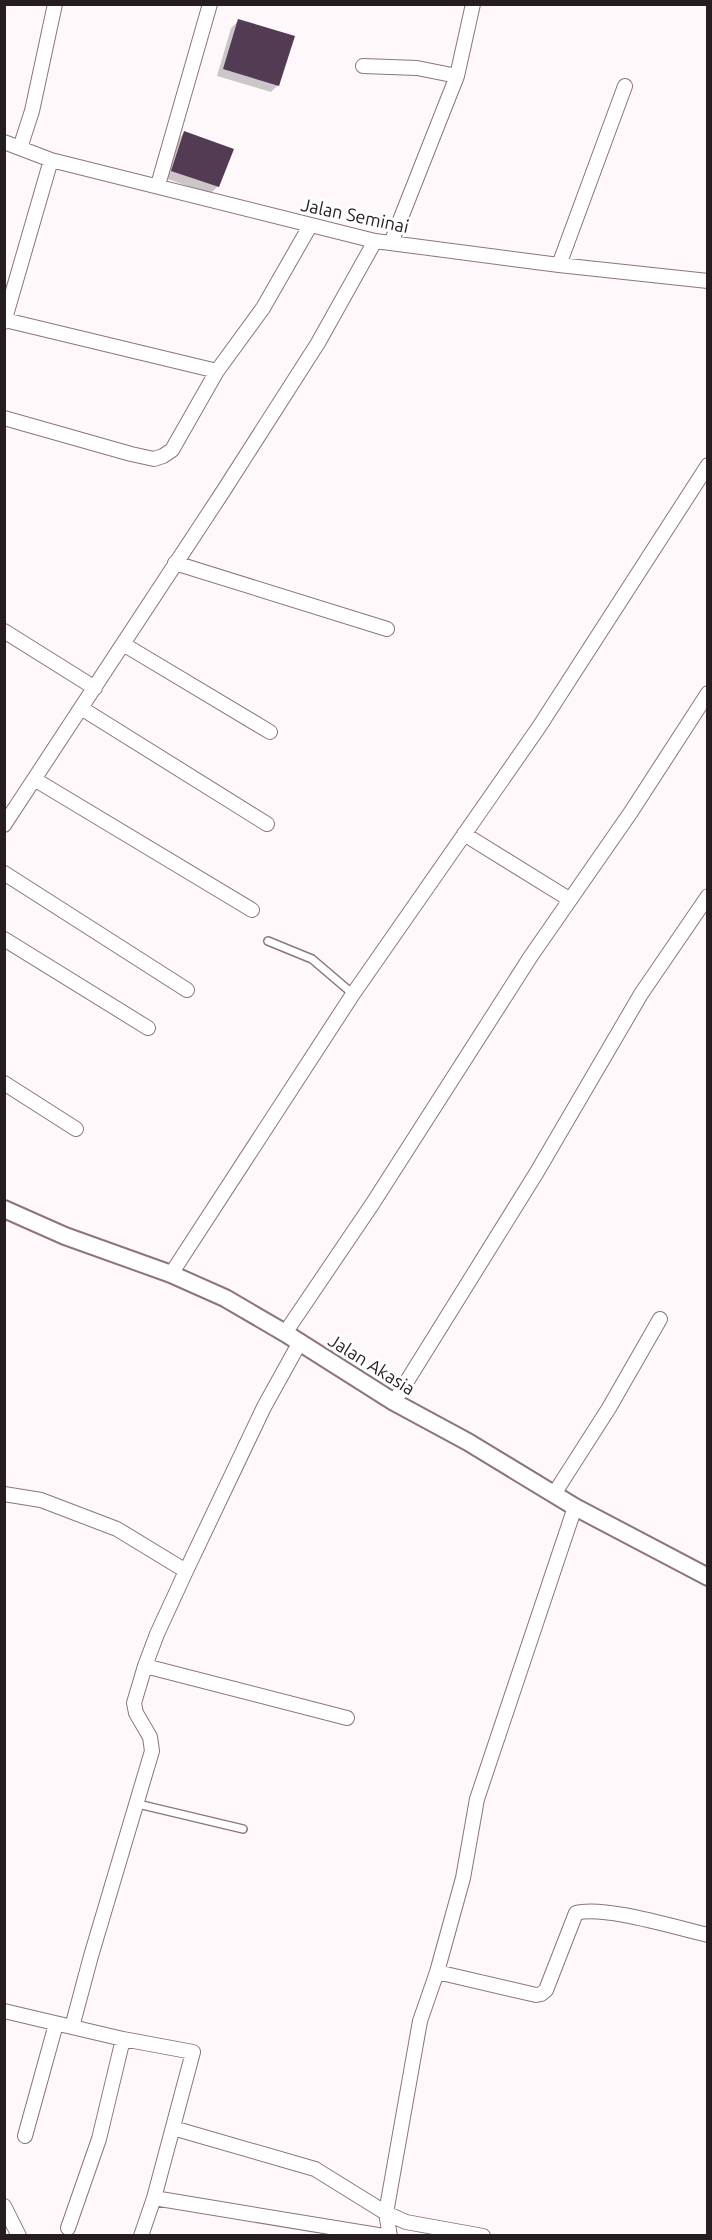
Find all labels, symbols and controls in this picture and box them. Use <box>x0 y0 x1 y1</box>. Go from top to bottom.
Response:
street label: Jalan Seminai <box>299 194 411 236</box>
street label: Jalan Akasia <box>325 1330 419 1398</box>

